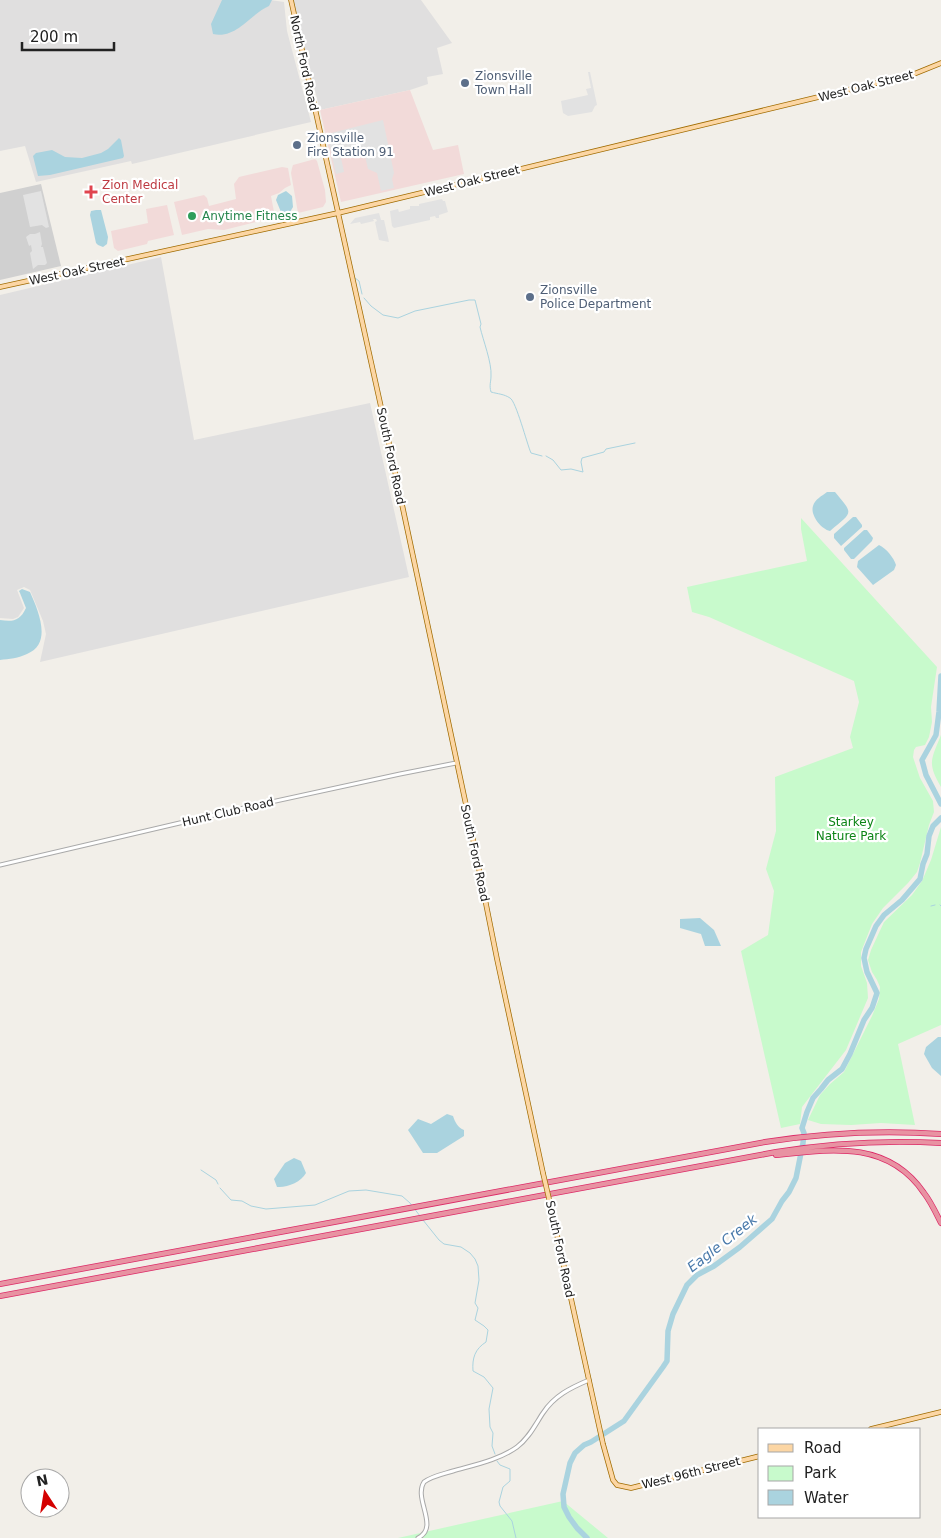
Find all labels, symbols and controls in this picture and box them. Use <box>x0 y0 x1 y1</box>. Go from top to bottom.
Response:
street label: North Ford Road <box>287 14 321 112</box>
scale bar <box>22 20 115 52</box>
text: 200 m <box>30 28 78 46</box>
street label: West Oak Street <box>817 67 915 105</box>
place label: Zionsville Town Hall <box>474 69 532 97</box>
marker: Zionsville Town Hall <box>459 77 471 89</box>
place label: Zionsville Fire Station 91 <box>307 131 394 159</box>
marker: Zionsville Fire Station 91 <box>291 139 303 151</box>
street label: West Oak Street <box>423 162 521 200</box>
place label: Zion Medical Center <box>102 178 178 206</box>
marker: Zion Medical Center <box>84 185 98 199</box>
place label: Anytime Fitness <box>202 209 297 223</box>
marker: Anytime Fitness <box>186 210 198 222</box>
street label: West Oak Street <box>28 254 126 288</box>
place label: Zionsville Police Department <box>540 283 652 311</box>
marker: Zionsville Police Department <box>524 291 536 303</box>
street label: South Ford Road <box>374 406 408 506</box>
street label: Hunt Club Road <box>181 795 275 829</box>
street label: South Ford Road <box>458 803 492 903</box>
park label: Starkey Nature Park <box>816 815 886 843</box>
street label: South Ford Road <box>543 1199 577 1299</box>
water label: Eagle Creek <box>684 1210 761 1275</box>
legend <box>758 1428 921 1518</box>
text: Road <box>804 1439 842 1457</box>
street label: West 96th Street <box>640 1454 742 1492</box>
text: Park <box>804 1464 837 1482</box>
north arrow <box>20 1468 70 1518</box>
text: N <box>35 1471 50 1489</box>
text: Water <box>804 1489 849 1507</box>

